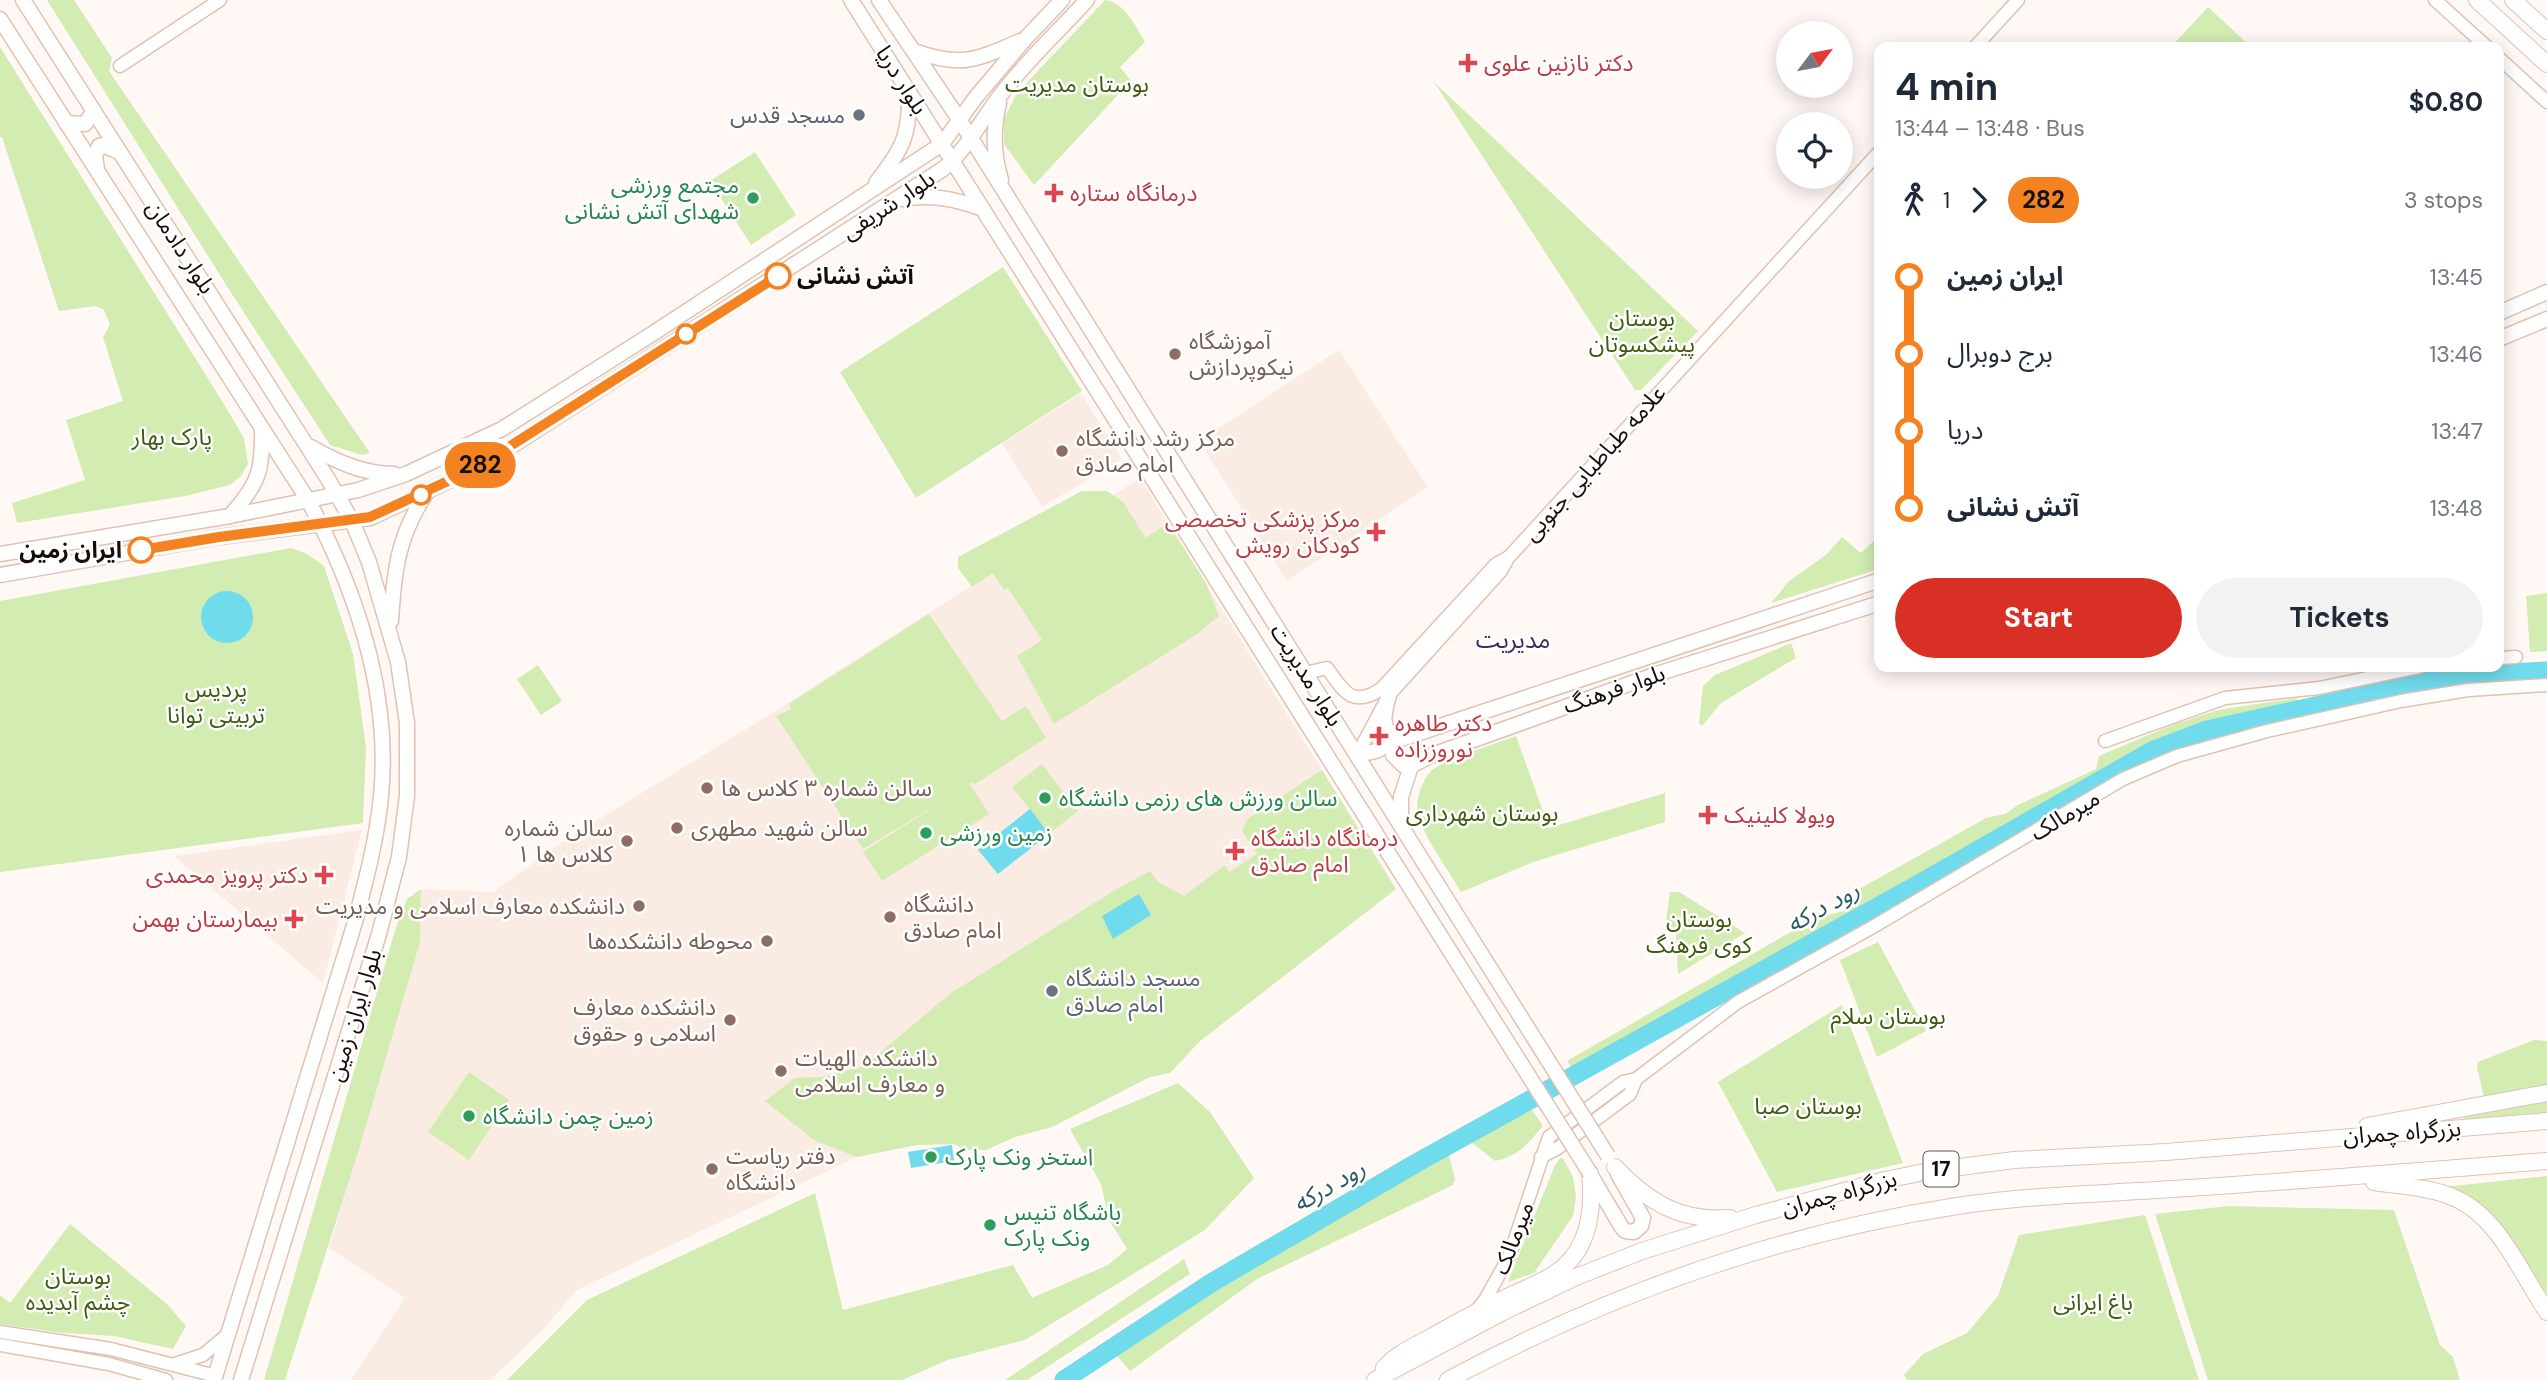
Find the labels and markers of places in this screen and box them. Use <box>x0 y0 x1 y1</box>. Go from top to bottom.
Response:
place label: دکتر نازنین علوی <box>1484 48 1633 78</box>
marker: دکتر نازنین علوی <box>1458 53 1478 73</box>
place label: مسجد قدس <box>730 100 845 130</box>
marker: مسجد قدس <box>851 107 867 123</box>
place label: مجتمع ورزشی شهدای آتش نشانی <box>565 170 739 226</box>
place label: درمانگاه ستاره <box>1070 178 1197 208</box>
marker: درمانگاه ستاره <box>1044 183 1064 203</box>
marker: مجتمع ورزشی شهدای آتش نشانی <box>745 190 761 206</box>
place label: آتش نشانی <box>797 261 914 291</box>
marker: آتش نشانی <box>765 263 791 289</box>
unlabelled marker <box>676 324 696 344</box>
place label: آموزشگاه نیکوپردازش <box>1189 326 1294 382</box>
marker: آموزشگاه نیکوپردازش <box>1167 346 1183 362</box>
place label: مرکز رشد دانشگاه امام صادق <box>1076 423 1235 482</box>
marker: مرکز رشد دانشگاه امام صادق <box>1054 443 1070 459</box>
unlabelled marker <box>411 485 431 505</box>
place label: مرکز پزشکی تخصصی کودکان رویش <box>1165 504 1361 560</box>
marker: مرکز پزشکی تخصصی کودکان رویش <box>1366 522 1386 542</box>
place label: ایران زمین <box>19 535 122 565</box>
marker: ایران زمین <box>128 537 154 563</box>
place label: دکتر طاهره نوروززاده <box>1395 708 1492 764</box>
marker: دکتر طاهره نوروززاده <box>1369 726 1389 746</box>
place label: سالن شماره ۳ کلاس ها <box>721 773 932 803</box>
marker: سالن شماره ۳ کلاس ها <box>699 780 715 796</box>
place label: سالن ورزش های رزمی دانشگاه <box>1059 783 1337 813</box>
marker: سالن ورزش های رزمی دانشگاه <box>1037 790 1053 806</box>
place label: ویولا کلینیک <box>1724 800 1835 830</box>
marker: ویولا کلینیک <box>1698 805 1718 825</box>
place label: سالن شماره ۱ کلاس ها <box>505 813 614 869</box>
place label: سالن شهید مطهری <box>691 813 868 843</box>
place label: زمین ورزشی <box>940 818 1053 848</box>
marker: سالن شهید مطهری <box>669 820 685 836</box>
place label: درمانگاه دانشگاه امام صادق <box>1251 823 1398 882</box>
marker: زمین ورزشی <box>918 825 934 841</box>
marker: سالن شماره ۱ کلاس ها <box>619 833 635 849</box>
marker: درمانگاه دانشگاه امام صادق <box>1225 841 1245 861</box>
place label: دکتر پرویز محمدی <box>146 860 308 890</box>
marker: دکتر پرویز محمدی <box>314 865 334 885</box>
place label: دانشگاه امام صادق <box>904 889 1002 948</box>
place label: دانشکده معارف اسلامی و مدیریت <box>316 891 625 921</box>
marker: دانشکده معارف اسلامی و مدیریت <box>631 898 647 914</box>
place label: بیمارستان بهمن <box>132 904 278 934</box>
marker: بیمارستان بهمن <box>284 909 304 929</box>
marker: دانشگاه امام صادق <box>882 909 898 925</box>
place label: محوطه دانشکده‌ها <box>587 926 753 956</box>
marker: محوطه دانشکده‌ها <box>759 933 775 949</box>
place label: مسجد دانشگاه امام صادق <box>1066 963 1201 1022</box>
marker: مسجد دانشگاه امام صادق <box>1044 983 1060 999</box>
place label: دانشکده معارف اسلامی و حقوق <box>573 992 716 1048</box>
marker: دانشکده معارف اسلامی و حقوق <box>722 1012 738 1028</box>
place label: دانشکده الهیات و معارف اسلامی <box>795 1043 945 1099</box>
marker: دانشکده الهیات و معارف اسلامی <box>773 1063 789 1079</box>
place label: زمین چمن دانشگاه <box>483 1101 654 1131</box>
marker: زمین چمن دانشگاه <box>461 1108 477 1124</box>
place label: دفتر ریاست دانشگاه <box>726 1141 836 1197</box>
place label: استخر ونک پارک <box>945 1142 1093 1172</box>
marker: استخر ونک پارک <box>923 1149 939 1165</box>
marker: دفتر ریاست دانشگاه <box>704 1161 720 1177</box>
place label: باشگاه تنیس ونک پارک <box>1004 1197 1121 1253</box>
marker: باشگاه تنیس ونک پارک <box>982 1217 998 1233</box>

